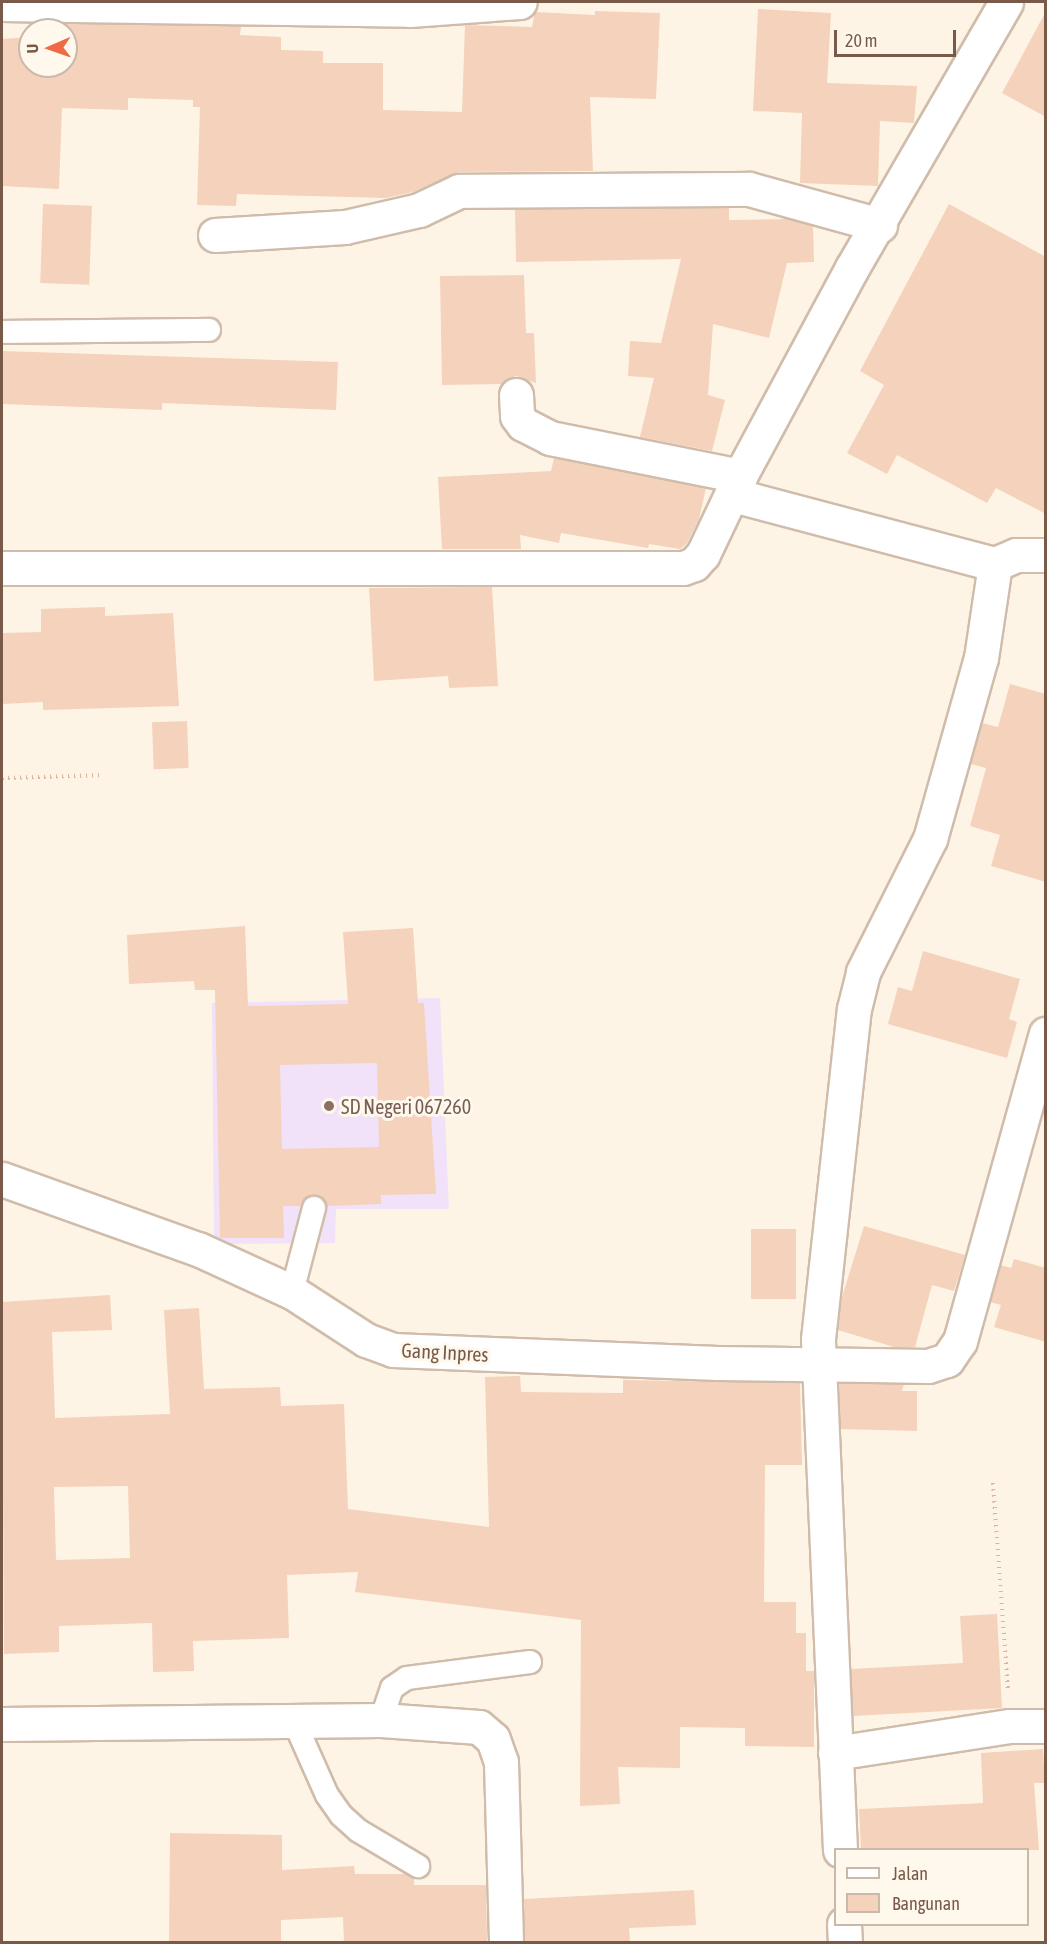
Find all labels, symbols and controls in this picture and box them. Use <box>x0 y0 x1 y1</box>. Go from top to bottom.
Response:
north arrow <box>18 18 78 78</box>
scale bar <box>837 18 958 56</box>
text: 20 m <box>845 30 877 51</box>
text: U <box>23 44 41 54</box>
place label: SD Negeri 067260 <box>341 1094 471 1118</box>
marker: SD Negeri 067260 <box>322 1099 336 1113</box>
street label: Gang Inpres <box>401 1338 489 1366</box>
legend <box>834 1848 1029 1926</box>
text: Jalan <box>892 1863 928 1884</box>
text: Bangunan <box>892 1893 960 1914</box>

